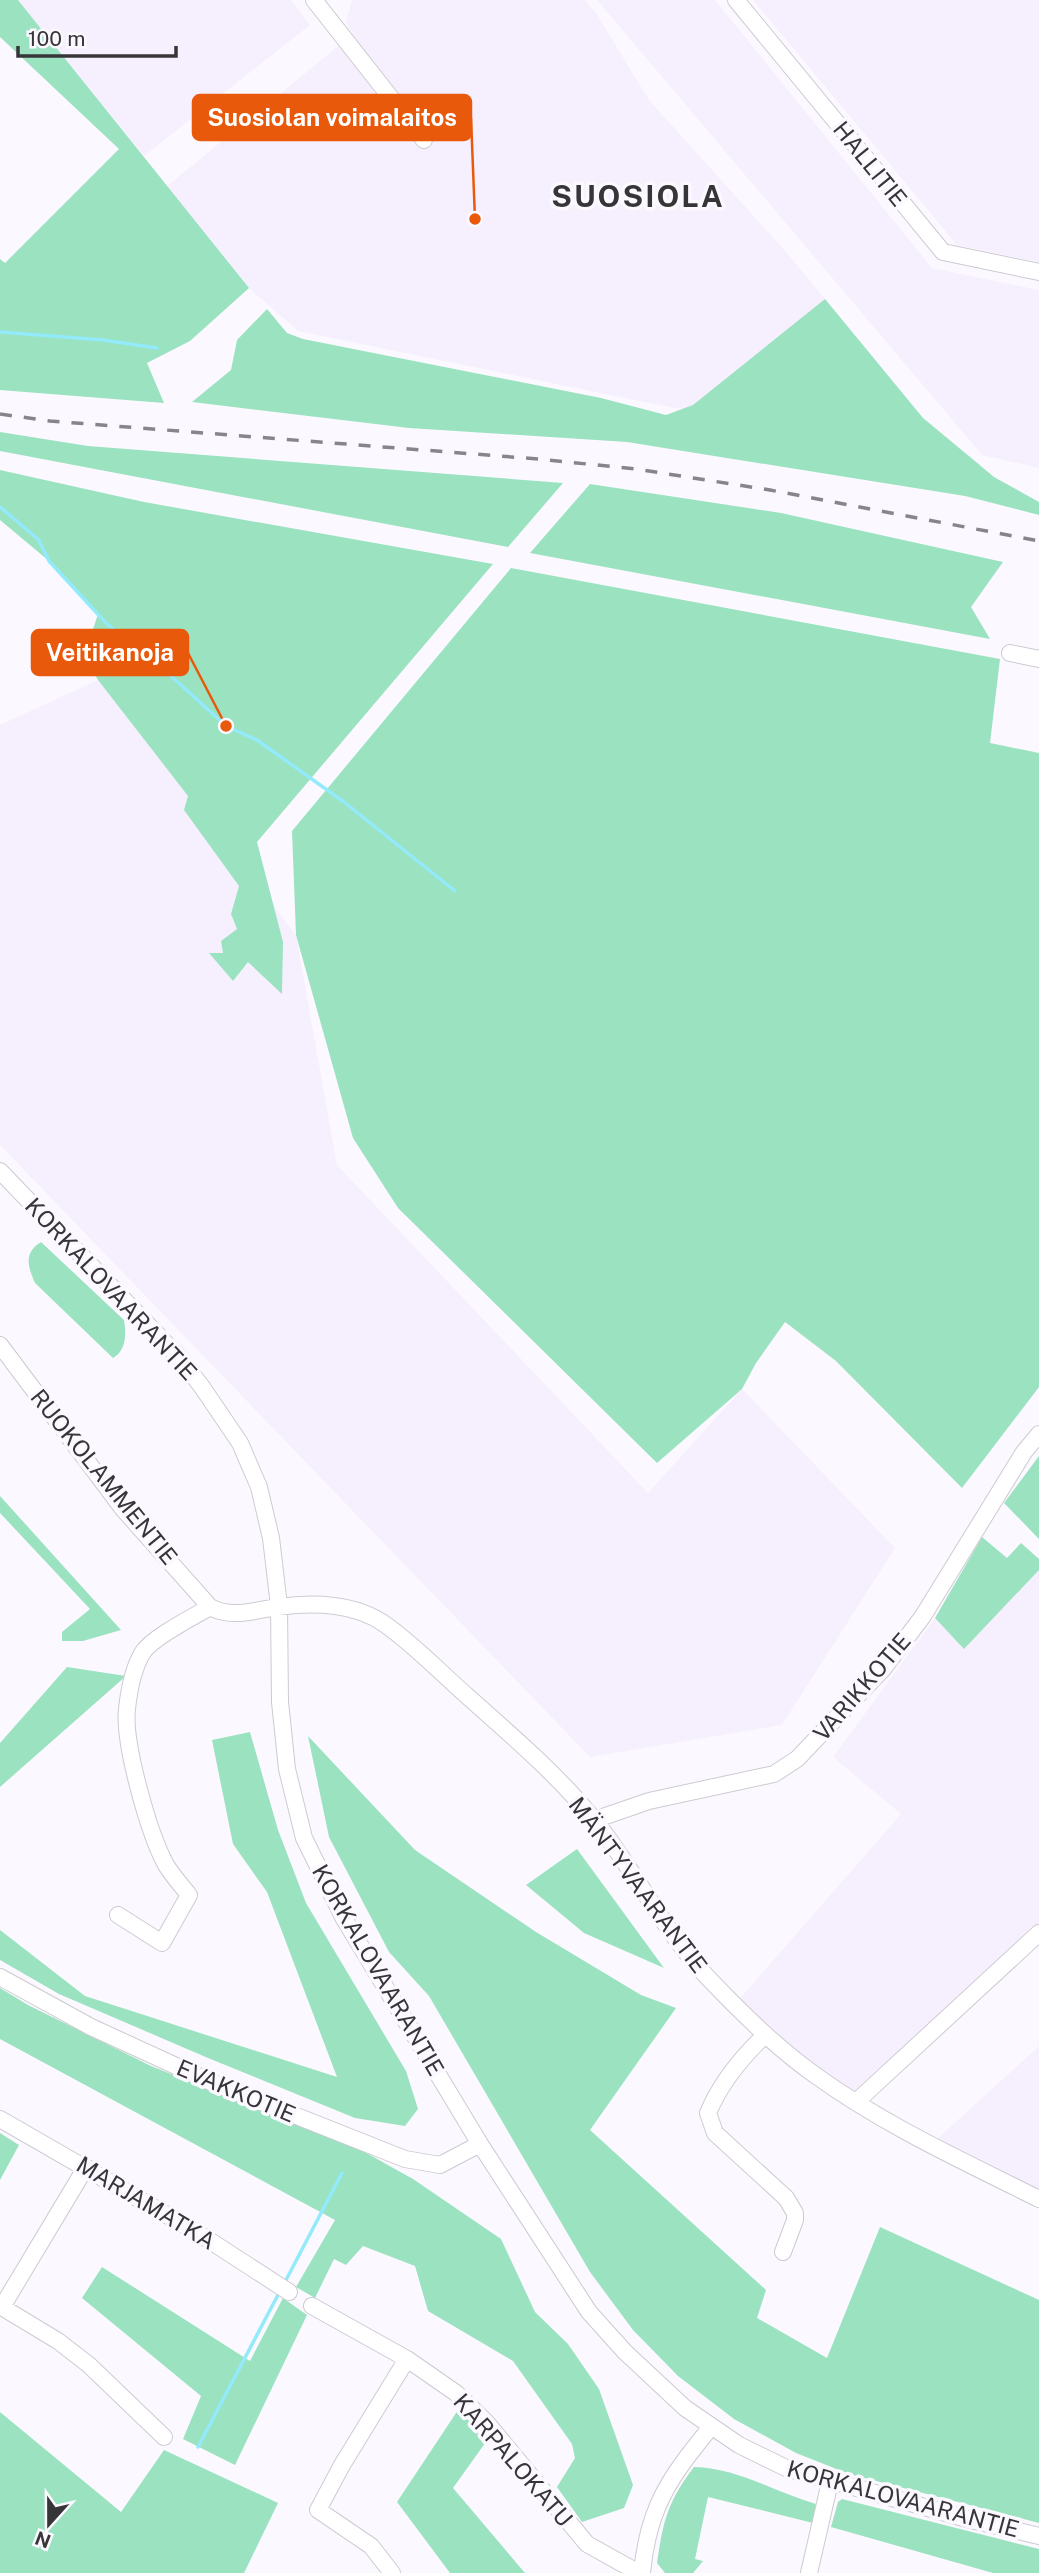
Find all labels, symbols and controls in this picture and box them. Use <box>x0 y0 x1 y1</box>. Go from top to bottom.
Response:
scale bar <box>18 14 175 58</box>
text: 100 m <box>28 26 85 51</box>
callout: Suosiolan voimalaitos <box>193 95 471 140</box>
text: Suosiolan voimalaitos <box>207 103 457 131</box>
street label: HALLITIE <box>828 116 913 212</box>
district label: SUOSIOLA <box>551 178 725 214</box>
callout: Veitikanoja <box>32 630 188 675</box>
text: Veitikanoja <box>46 638 174 666</box>
street label: KORKALOVAARANTIE <box>20 1192 203 1385</box>
street label: RUOKOLAMMENTIE <box>25 1384 183 1570</box>
street label: VARIKKOTIE <box>807 1627 916 1746</box>
street label: MÄNTYVAARANTIE <box>564 1792 713 1978</box>
street label: KORKALOVAARANTIE <box>307 1859 450 2080</box>
street label: EVAKKOTIE <box>173 2053 300 2128</box>
street label: MARJAMATKA <box>72 2150 221 2255</box>
street label: KARPALOKATU <box>448 2388 578 2532</box>
street label: KORKALOVAARANTIE <box>784 2455 1022 2543</box>
north arrow <box>14 2489 84 2559</box>
text: N <box>32 2527 54 2553</box>

